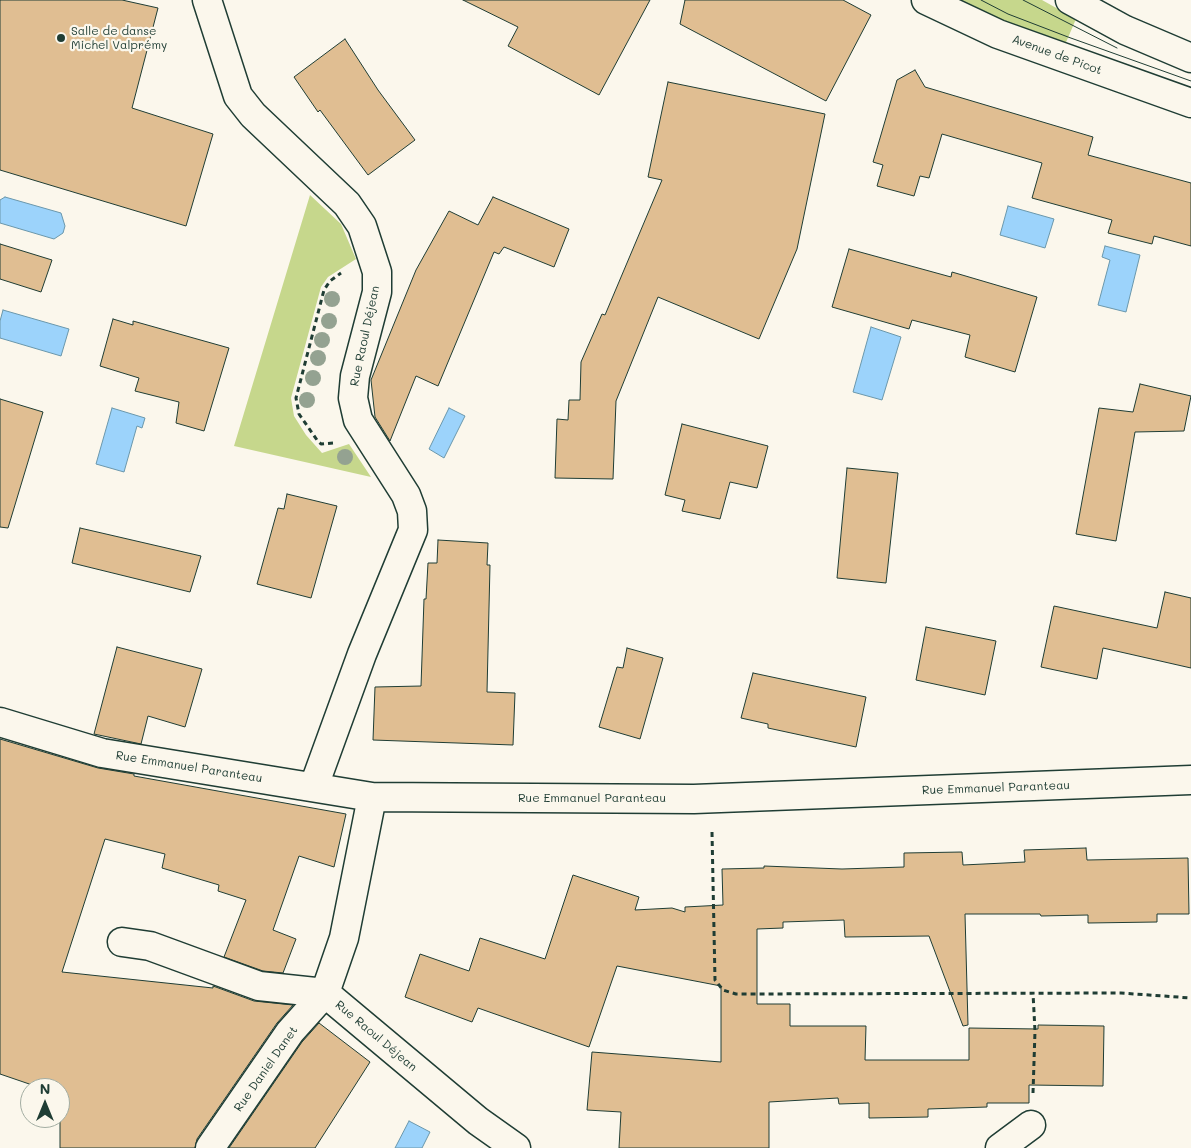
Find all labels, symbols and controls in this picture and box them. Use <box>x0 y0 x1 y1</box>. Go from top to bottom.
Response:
place label: Salle de danse Michel Valprémy <box>71 24 167 52</box>
marker: Salle de danse Michel Valprémy <box>55 32 67 44</box>
street label: Avenue de Picot <box>1010 32 1104 78</box>
street label: Rue Raoul Déjean <box>347 284 383 388</box>
street label: Rue Emmanuel Paranteau <box>115 748 263 786</box>
street label: Rue Emmanuel Paranteau <box>922 778 1070 798</box>
street label: Rue Emmanuel Paranteau <box>518 791 666 805</box>
street label: Rue Raoul Déjean <box>332 998 420 1074</box>
street label: Rue Daniel Danet <box>231 1024 301 1114</box>
north arrow <box>20 1078 70 1128</box>
text: N <box>40 1079 50 1098</box>

